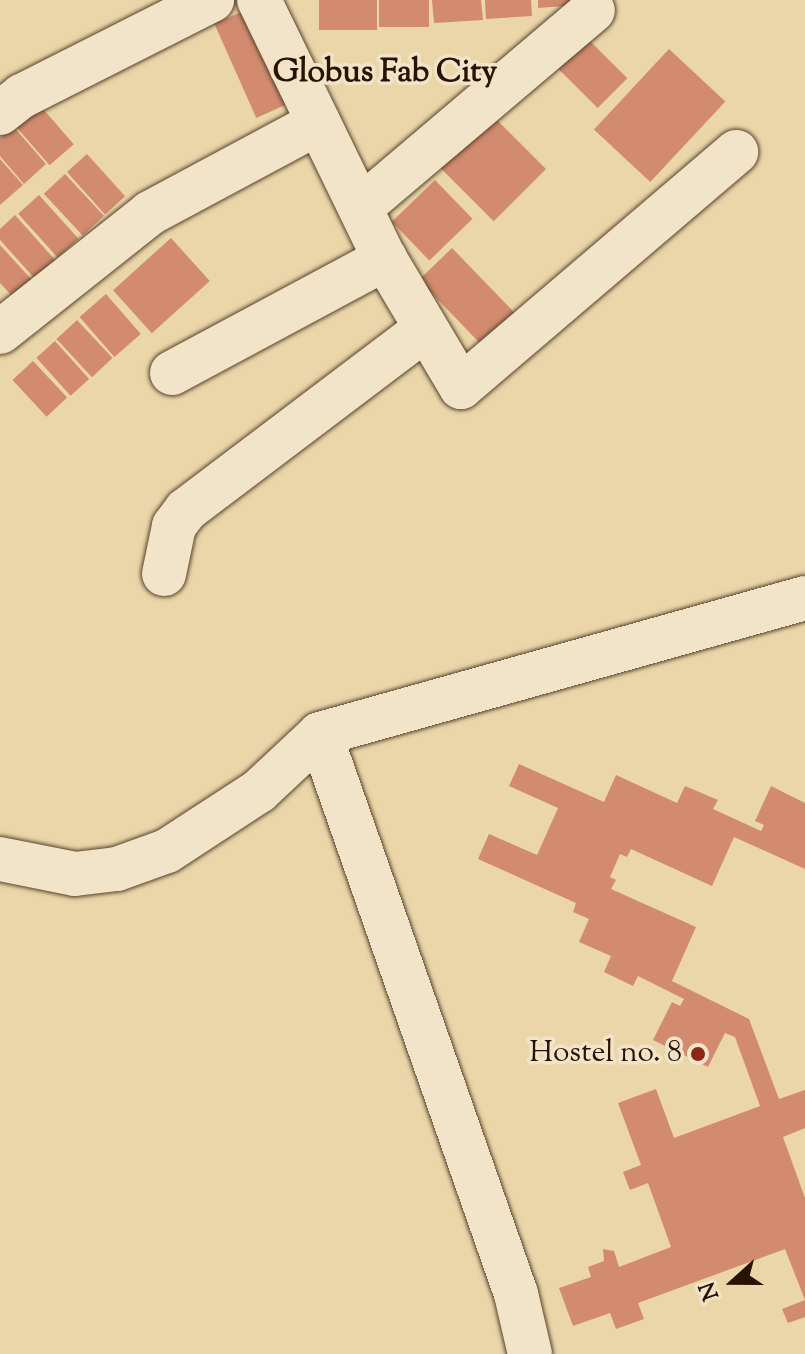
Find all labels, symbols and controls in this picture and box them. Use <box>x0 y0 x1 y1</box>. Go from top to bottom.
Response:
district label: Globus Fab City <box>273 54 497 92</box>
place label: Hostel no. 8 <box>529 1036 682 1072</box>
marker: Hostel no. 8 <box>689 1045 707 1063</box>
north arrow <box>693 1242 773 1322</box>
text: N <box>693 1277 729 1305</box>

